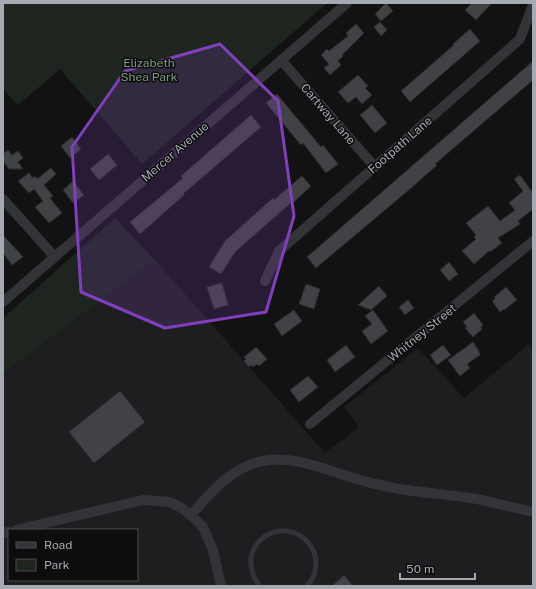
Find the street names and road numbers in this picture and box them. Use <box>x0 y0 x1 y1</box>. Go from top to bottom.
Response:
street label: Cartway Lane <box>298 81 358 147</box>
street label: Footpath Lane <box>365 113 435 177</box>
street label: Mercer Avenue <box>139 119 211 185</box>
street label: Whitney Street <box>385 301 459 365</box>

